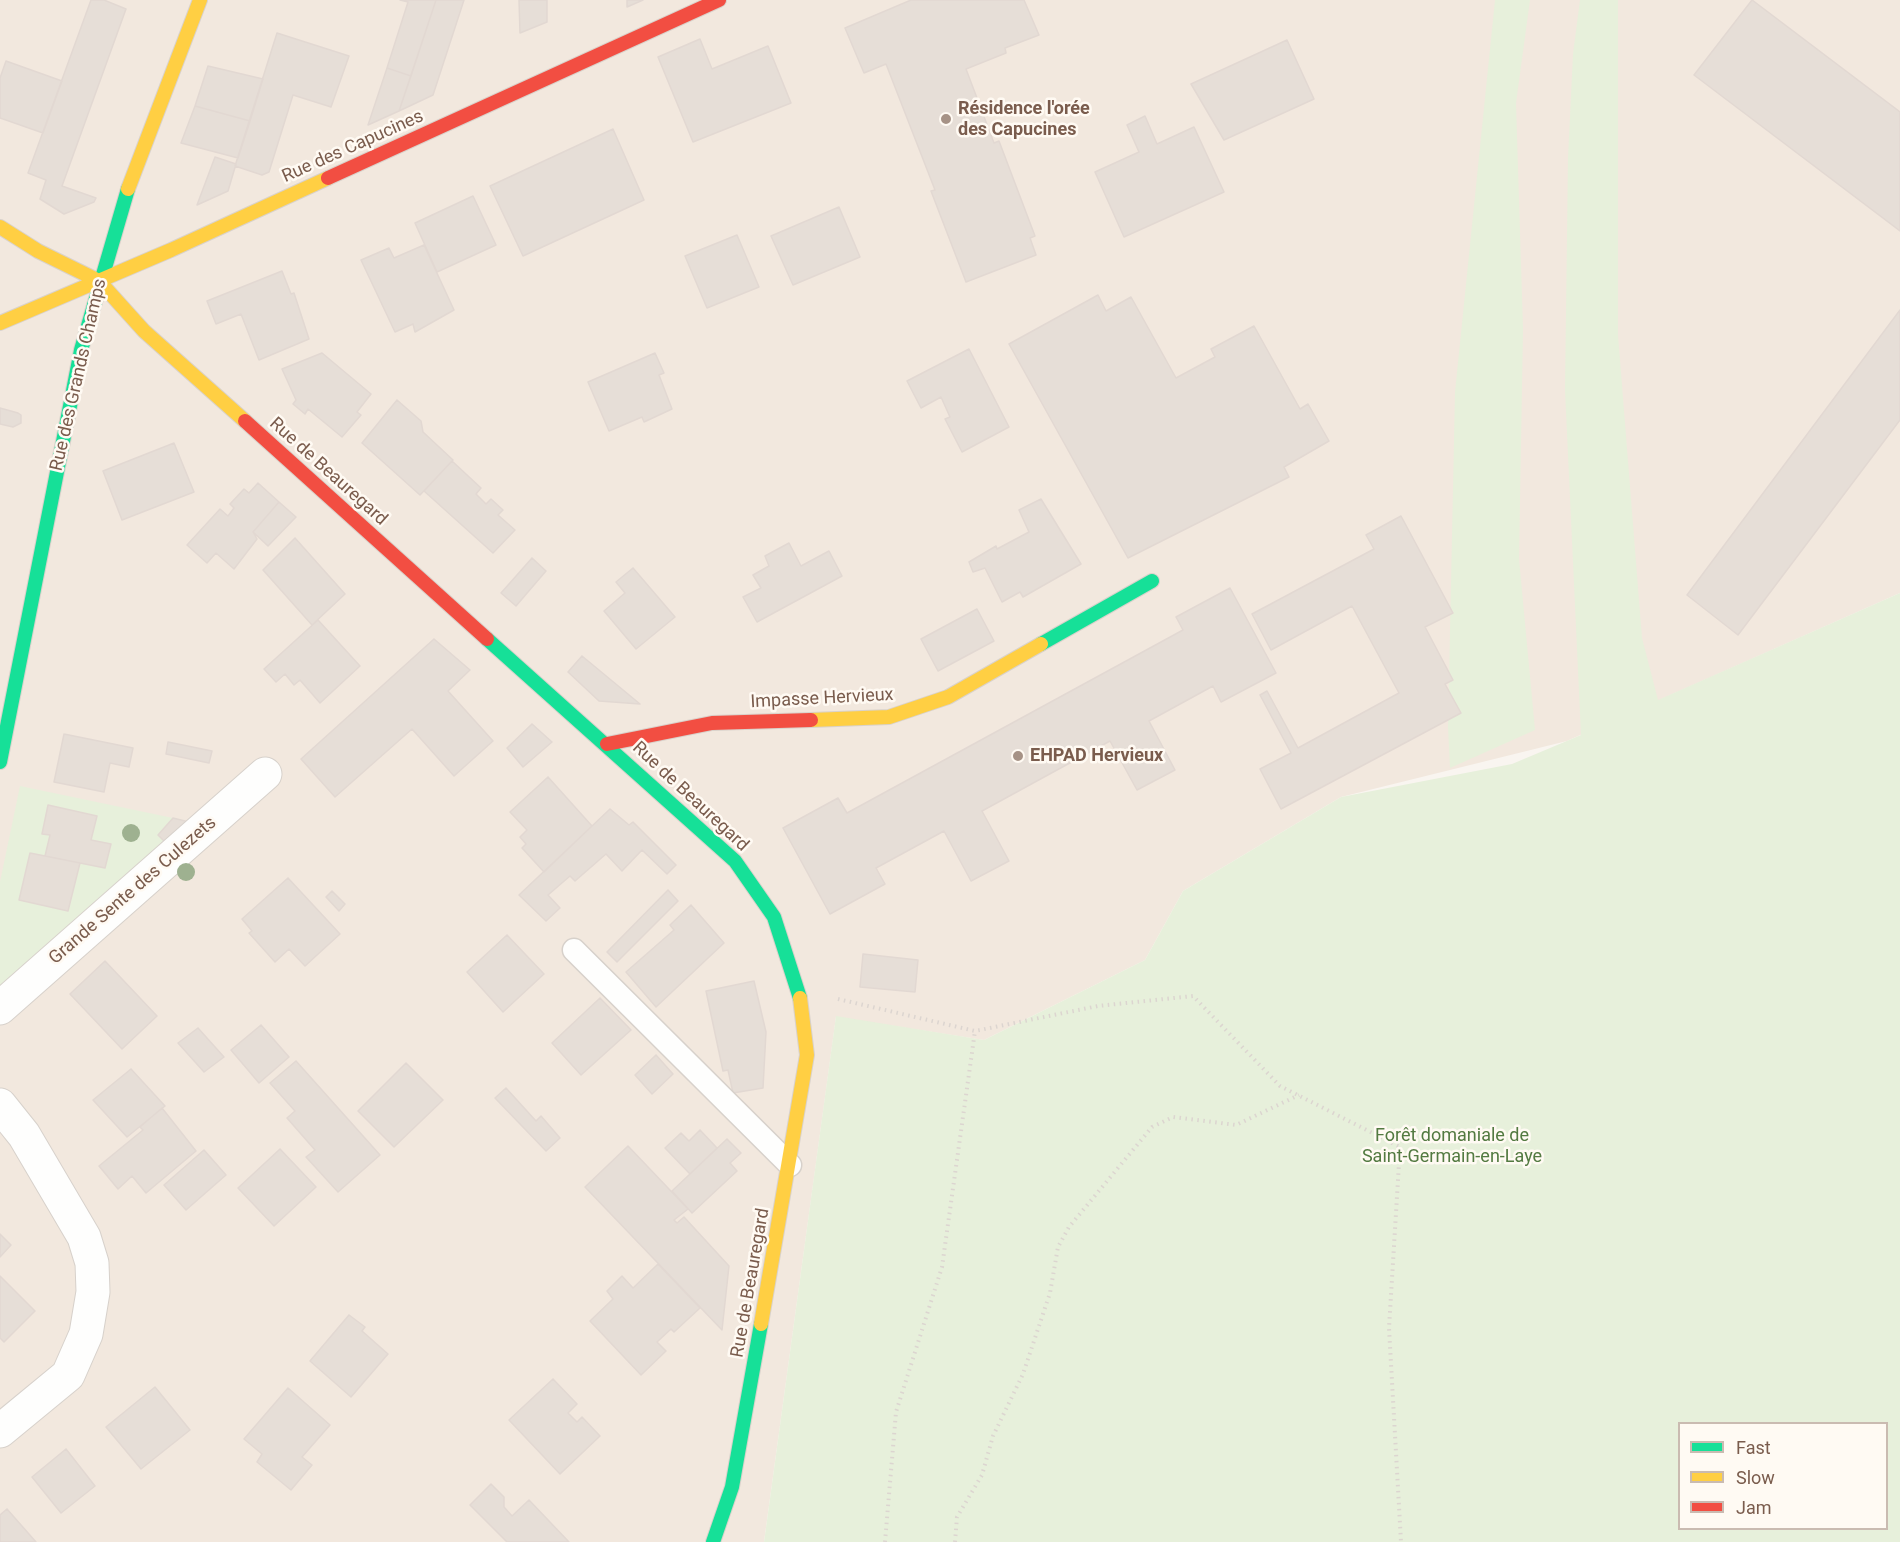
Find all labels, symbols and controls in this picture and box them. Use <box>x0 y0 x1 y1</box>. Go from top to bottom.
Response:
place label: Résidence l'orée des Capucines <box>958 98 1090 140</box>
street label: Rue des Capucines <box>279 106 427 188</box>
marker: Résidence l'orée des Capucines <box>939 112 953 126</box>
street label: Rue des Grands Champs <box>46 277 112 473</box>
street label: Rue de Beauregard <box>265 413 391 531</box>
street label: Impasse Hervieux <box>750 684 894 714</box>
street label: Rue de Beauregard <box>627 738 753 856</box>
place label: EHPAD Hervieux <box>1030 745 1163 767</box>
marker: EHPAD Hervieux <box>1011 749 1025 763</box>
street label: Grande Sente des Culezets <box>45 812 221 970</box>
park label: Forêt domaniale de Saint-Germain-en-Laye <box>1362 1125 1542 1168</box>
street label: Rue de Beauregard <box>727 1207 775 1359</box>
legend <box>1678 1422 1888 1530</box>
text: Fast <box>1736 1437 1771 1458</box>
text: Slow <box>1736 1467 1775 1488</box>
text: Jam <box>1736 1497 1772 1518</box>

